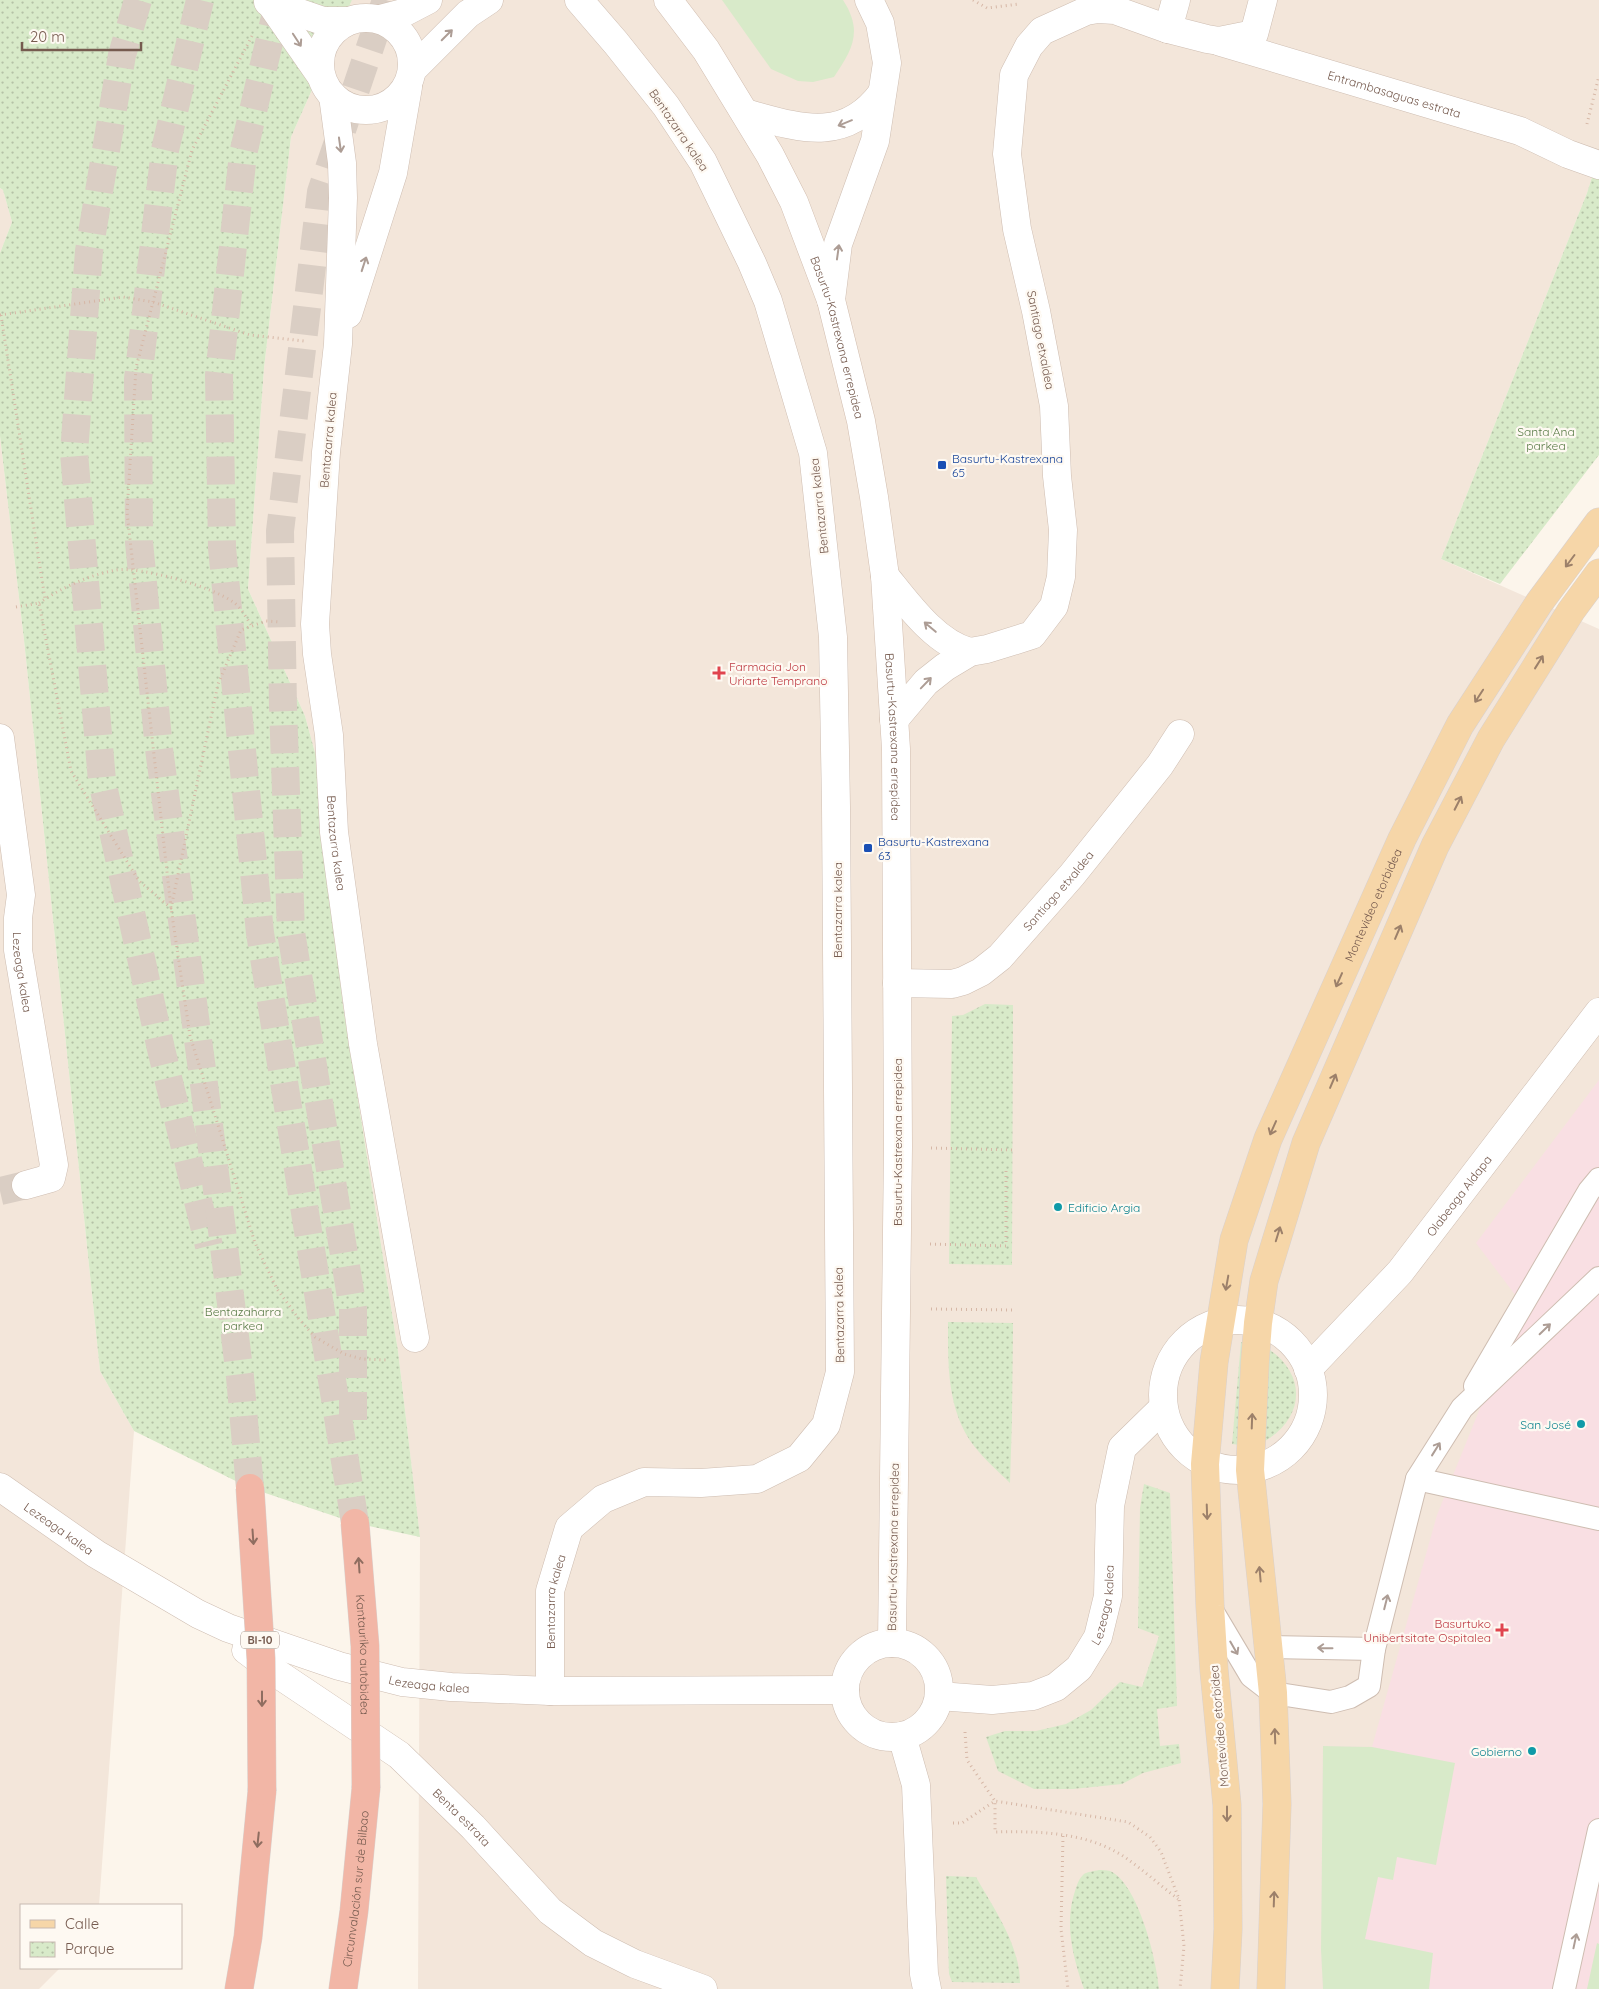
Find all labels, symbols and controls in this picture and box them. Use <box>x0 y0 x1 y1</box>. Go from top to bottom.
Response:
scale bar <box>22 20 141 52</box>
text: 20 m <box>30 27 65 46</box>
one-way arrow <box>441 28 453 41</box>
one-way arrow <box>292 32 302 46</box>
street label: Entrambasaguas estrata <box>1326 67 1463 121</box>
street label: Bentazarra kalea <box>646 86 712 174</box>
one-way arrow <box>838 119 853 129</box>
one-way arrow <box>335 136 345 152</box>
one-way arrow <box>833 244 843 260</box>
street label: Basurtu-Kastrexana errepidea <box>808 254 868 420</box>
one-way arrow <box>359 257 369 273</box>
street label: Santiago etxaldea <box>1024 289 1058 391</box>
street label: Bentazarra kalea <box>316 392 340 488</box>
park label: Santa Ana parkea <box>1517 424 1575 453</box>
place label: Basurtu-Kastrexana 65 <box>952 451 1063 480</box>
street label: Bentazarra kalea <box>807 458 831 554</box>
marker: Basurtu-Kastrexana 65 <box>936 459 948 471</box>
one-way arrow <box>1564 554 1575 567</box>
one-way arrow <box>923 621 936 632</box>
street label: Basurtu-Kastrexana errepidea <box>882 652 904 821</box>
one-way arrow <box>1534 656 1544 670</box>
place label: Farmacia Jon Uriarte Temprano <box>729 659 827 688</box>
marker: Farmacia Jon Uriarte Temprano <box>713 667 725 679</box>
one-way arrow <box>920 677 932 690</box>
one-way arrow <box>1473 688 1483 702</box>
street label: Bentazarra kalea <box>325 795 350 892</box>
one-way arrow <box>1454 796 1463 811</box>
place label: Basurtu-Kastrexana 63 <box>878 834 989 863</box>
marker: Basurtu-Kastrexana 63 <box>862 842 874 854</box>
street label: Montevideo etorbidea <box>1341 846 1404 964</box>
street label: Santiago etxaldea <box>1019 847 1096 933</box>
street label: Bentazarra kalea <box>830 862 845 958</box>
one-way arrow <box>1393 925 1403 940</box>
street label: Lezeaga kalea <box>11 932 36 1013</box>
one-way arrow <box>1334 972 1344 987</box>
street label: Basurtu-Kastrexana errepidea <box>890 1058 905 1226</box>
one-way arrow <box>1329 1074 1339 1089</box>
one-way arrow <box>1268 1120 1278 1135</box>
street label: Olabeaga Aldapa <box>1423 1152 1494 1239</box>
place label: Edificio Argia <box>1068 1200 1140 1215</box>
marker: Edificio Argia <box>1052 1201 1064 1213</box>
one-way arrow <box>1274 1226 1284 1242</box>
street label: Bentazarra kalea <box>831 1267 847 1363</box>
one-way arrow <box>1221 1275 1231 1291</box>
park label: Bentazaharra parkea <box>205 1304 281 1333</box>
one-way arrow <box>1539 1323 1551 1335</box>
one-way arrow <box>1247 1414 1257 1430</box>
place label: San José <box>1520 1417 1571 1432</box>
marker: San José <box>1575 1418 1587 1430</box>
one-way arrow <box>1432 1442 1442 1456</box>
street label: Basurtu-Kastrexana errepidea <box>884 1463 902 1631</box>
street label: Lezeaga kalea <box>21 1499 97 1558</box>
one-way arrow <box>1202 1504 1212 1520</box>
one-way arrow <box>249 1529 258 1545</box>
street label: Bentazarra kalea <box>542 1552 568 1649</box>
one-way arrow <box>354 1557 363 1573</box>
street label: Lezeaga kalea <box>1087 1565 1116 1648</box>
one-way arrow <box>1256 1567 1265 1583</box>
street label: Kantauriko autobidea <box>353 1594 373 1715</box>
one-way arrow <box>1382 1594 1391 1610</box>
place label: Basurtuko Unibertsitate Ospitalea <box>1364 1616 1491 1645</box>
marker: Basurtuko Unibertsitate Ospitalea <box>1495 1623 1509 1637</box>
road number: BI-10 <box>241 1632 279 1648</box>
one-way arrow <box>1230 1641 1240 1655</box>
one-way arrow <box>1318 1643 1334 1653</box>
street label: Montevideo etorbidea <box>1206 1664 1232 1788</box>
street label: Lezeaga kalea <box>387 1671 470 1695</box>
one-way arrow <box>257 1690 267 1707</box>
one-way arrow <box>1270 1728 1279 1744</box>
place label: Gobierno <box>1471 1744 1522 1759</box>
marker: Gobierno <box>1526 1745 1538 1757</box>
street label: Benta estrata <box>430 1785 494 1849</box>
one-way arrow <box>1222 1806 1232 1822</box>
street label: Circunvalación sur de Bilbao <box>339 1810 371 1968</box>
one-way arrow <box>253 1832 262 1848</box>
one-way arrow <box>1269 1891 1279 1907</box>
legend <box>20 1904 182 1969</box>
text: Calle <box>65 1914 99 1933</box>
one-way arrow <box>1571 1934 1580 1950</box>
text: Parque <box>65 1939 115 1958</box>

